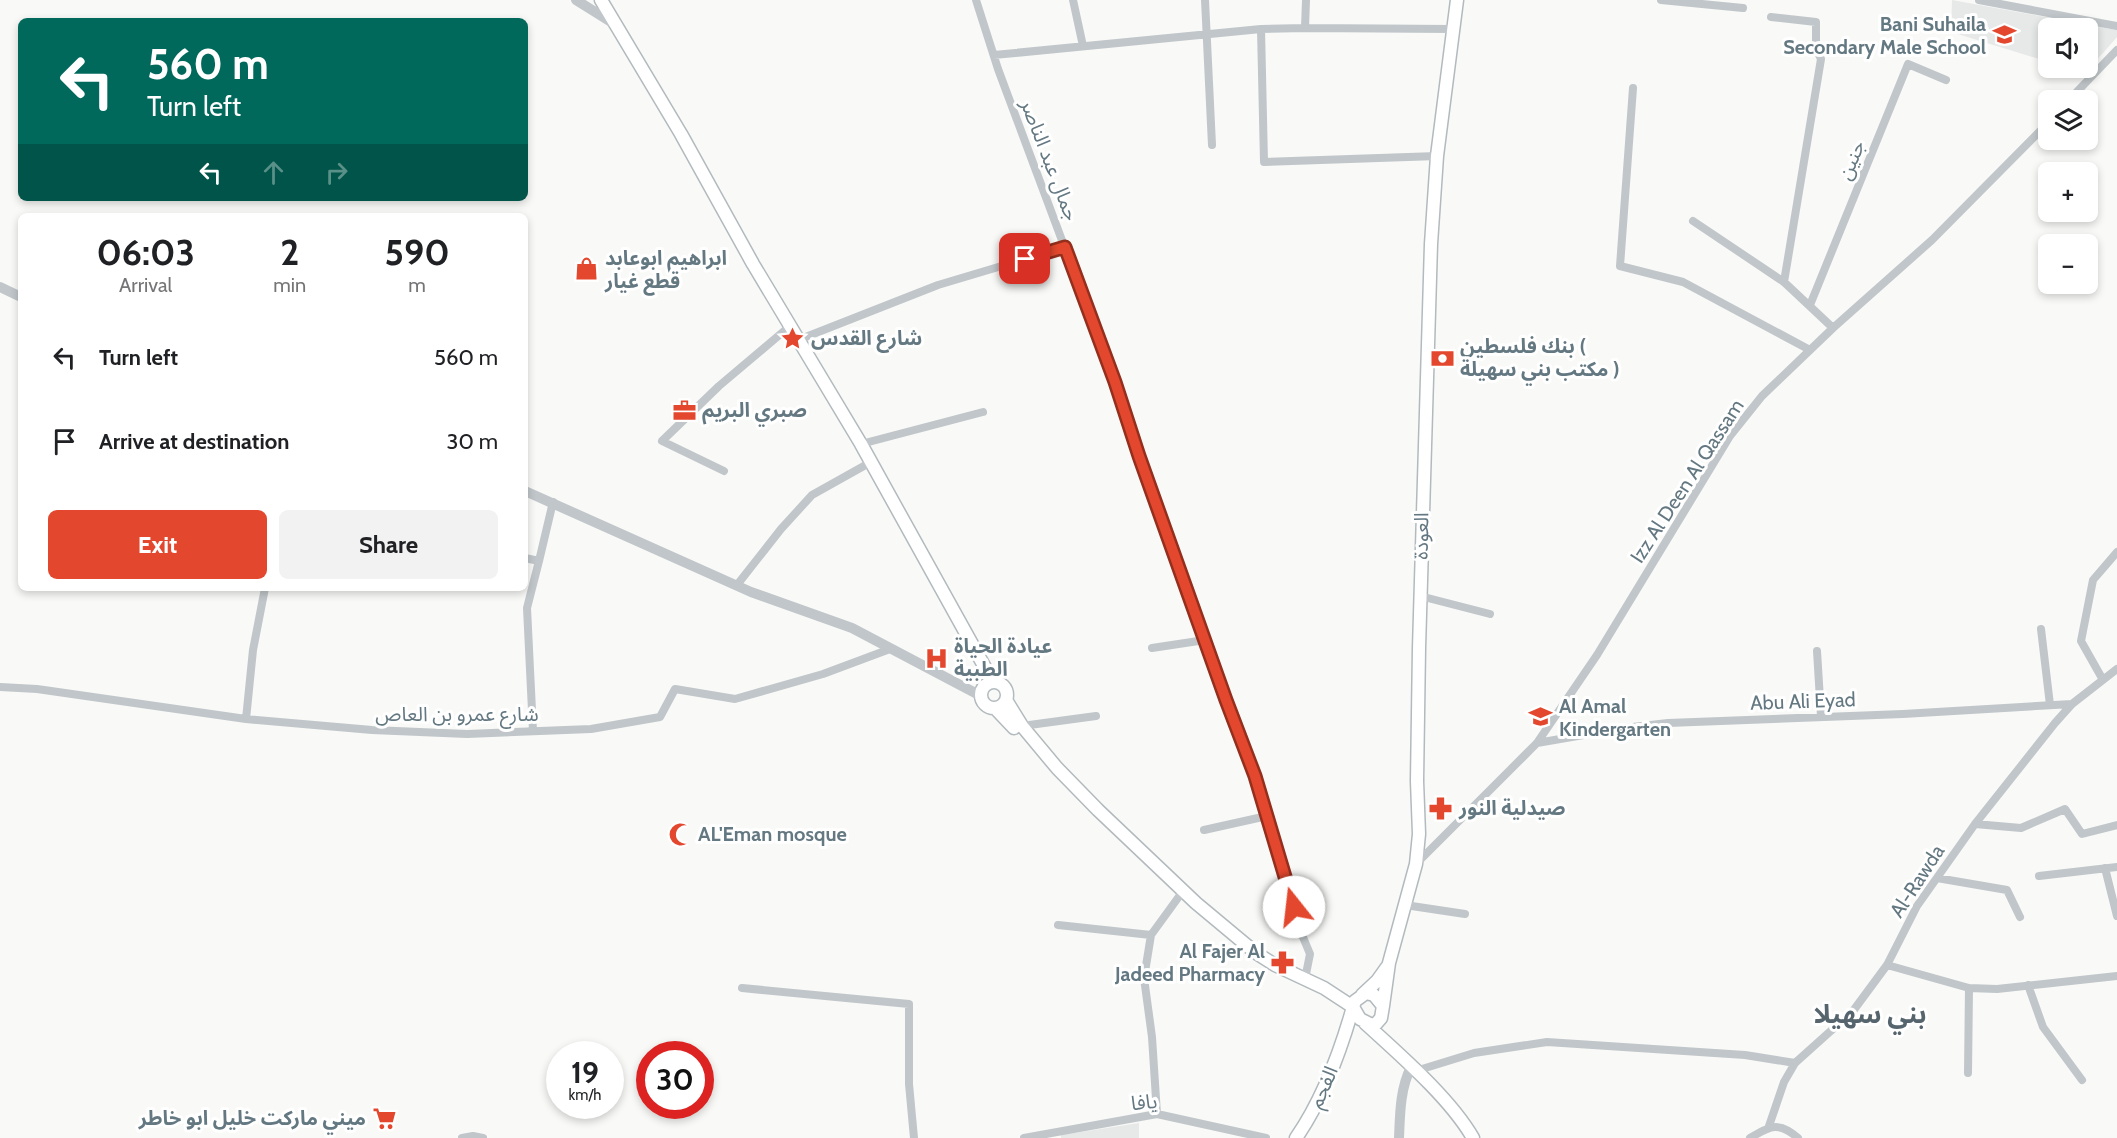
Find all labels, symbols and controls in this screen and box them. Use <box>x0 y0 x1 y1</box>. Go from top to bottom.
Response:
place label: Bani Suhaila Secondary Male School <box>1783 12 1986 59</box>
map controls <box>2038 18 2098 294</box>
button: sound <box>2038 18 2098 78</box>
school or university icon: Bani Suhaila Secondary Male School <box>1991 22 2017 48</box>
text: 560 m <box>147 38 269 90</box>
icon: left <box>48 42 126 120</box>
text: Turn left <box>147 90 241 123</box>
button: layers <box>2038 90 2098 150</box>
street label: جمال عبد الناصر <box>1015 95 1084 224</box>
street label: جنين <box>1832 137 1870 183</box>
icon: left <box>194 156 227 189</box>
icon: ahead <box>257 156 290 189</box>
icon: right <box>320 156 353 189</box>
button: + <box>2038 162 2098 222</box>
text: 06:03 <box>96 230 195 274</box>
text: 2 <box>280 230 299 274</box>
text: 590 <box>385 230 450 274</box>
pin <box>999 233 1050 284</box>
button: − <box>2038 234 2098 294</box>
icon: arrive <box>1008 242 1041 275</box>
place label: ابراهيم ابوعابد قطع غيار <box>604 246 727 296</box>
shop icon: ابراهيم ابوعابد قطع غيار <box>574 256 600 282</box>
text: Arrival <box>119 273 172 297</box>
text: min <box>273 273 306 297</box>
text: m <box>408 273 426 297</box>
place icon: شارع القدس <box>780 325 806 351</box>
place label: شارع القدس <box>811 326 922 353</box>
place label: بنك فلسطين ( مكتب بني سهيلة ) <box>1460 334 1620 386</box>
icon: left <box>48 341 81 374</box>
text: Turn left <box>99 344 178 371</box>
text: 560 m <box>434 344 498 371</box>
bank icon: بنك فلسطين ( مكتب بني سهيلة ) <box>1429 345 1455 371</box>
street label: Izz Al Deen Al Qassam <box>1625 395 1749 567</box>
office icon: صبري البريم <box>671 397 697 423</box>
place label: صبري البريم <box>702 398 807 427</box>
icon: arrive <box>48 425 81 458</box>
text: Arrive at destination <box>99 428 289 455</box>
text: 30 m <box>446 428 498 455</box>
button: Exit <box>48 510 267 579</box>
button: Share <box>279 510 498 579</box>
street label: العودة <box>1409 512 1433 560</box>
place label: عيادة الحياة الطبية <box>954 634 1052 681</box>
hospital icon: عيادة الحياة الطبية <box>923 645 949 671</box>
street label: Abu Ali Eyad <box>1750 687 1856 715</box>
place label: Al Amal Kindergarten <box>1559 694 1671 741</box>
street label: شارع عمرو بن العاص <box>375 702 539 729</box>
school or university icon: Al Amal Kindergarten <box>1528 704 1554 730</box>
pharmacy icon: صيدلية النور <box>1428 795 1454 821</box>
place label: صيدلية النور <box>1458 796 1566 820</box>
mosque icon: AL'Eman mosque <box>667 821 693 847</box>
place label: AL'Eman mosque <box>698 822 847 846</box>
street label: Al-Rawda <box>1885 840 1950 922</box>
position arrow <box>1262 875 1326 939</box>
place label: Al Fajer Al Jadeed Pharmacy <box>1114 939 1265 986</box>
pharmacy icon: Al Fajer Al Jadeed Pharmacy <box>1270 949 1296 975</box>
district label: بني سهيلا <box>1814 998 1926 1035</box>
speed limit sign: 30 <box>636 1041 714 1119</box>
text: 19 <box>571 1054 599 1091</box>
street label: الفجم <box>1303 1062 1346 1113</box>
text: km/h <box>569 1086 601 1104</box>
street label: يافا <box>1130 1089 1158 1115</box>
supermarket icon: ميني ماركت خليل ابو خاطر <box>371 1105 397 1131</box>
place label: ميني ماركت خليل ابو خاطر <box>138 1106 366 1135</box>

